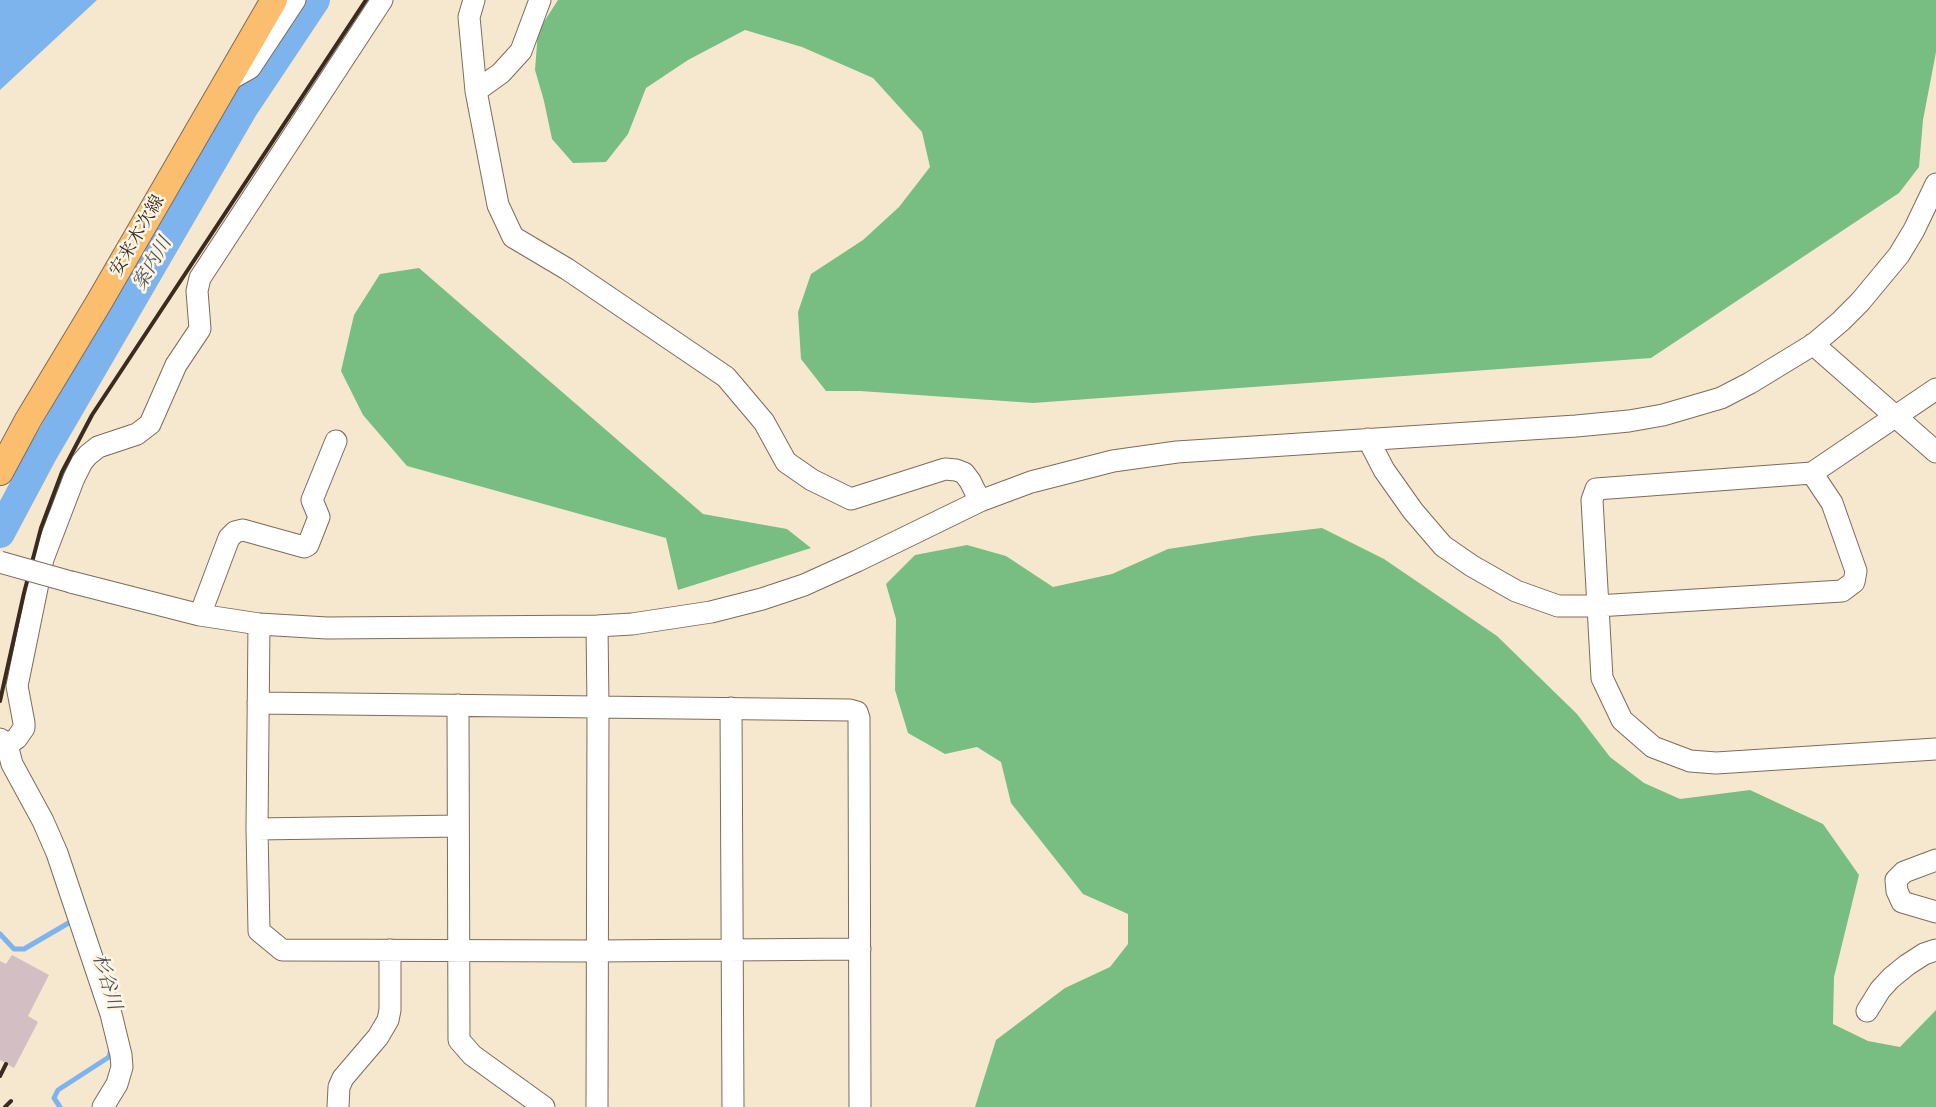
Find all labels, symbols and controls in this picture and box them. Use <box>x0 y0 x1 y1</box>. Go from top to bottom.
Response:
street label: 安来木次線 <box>106 192 170 280</box>
water label: 案内川 <box>129 234 177 294</box>
water label: 杉谷川 <box>87 951 125 1013</box>

